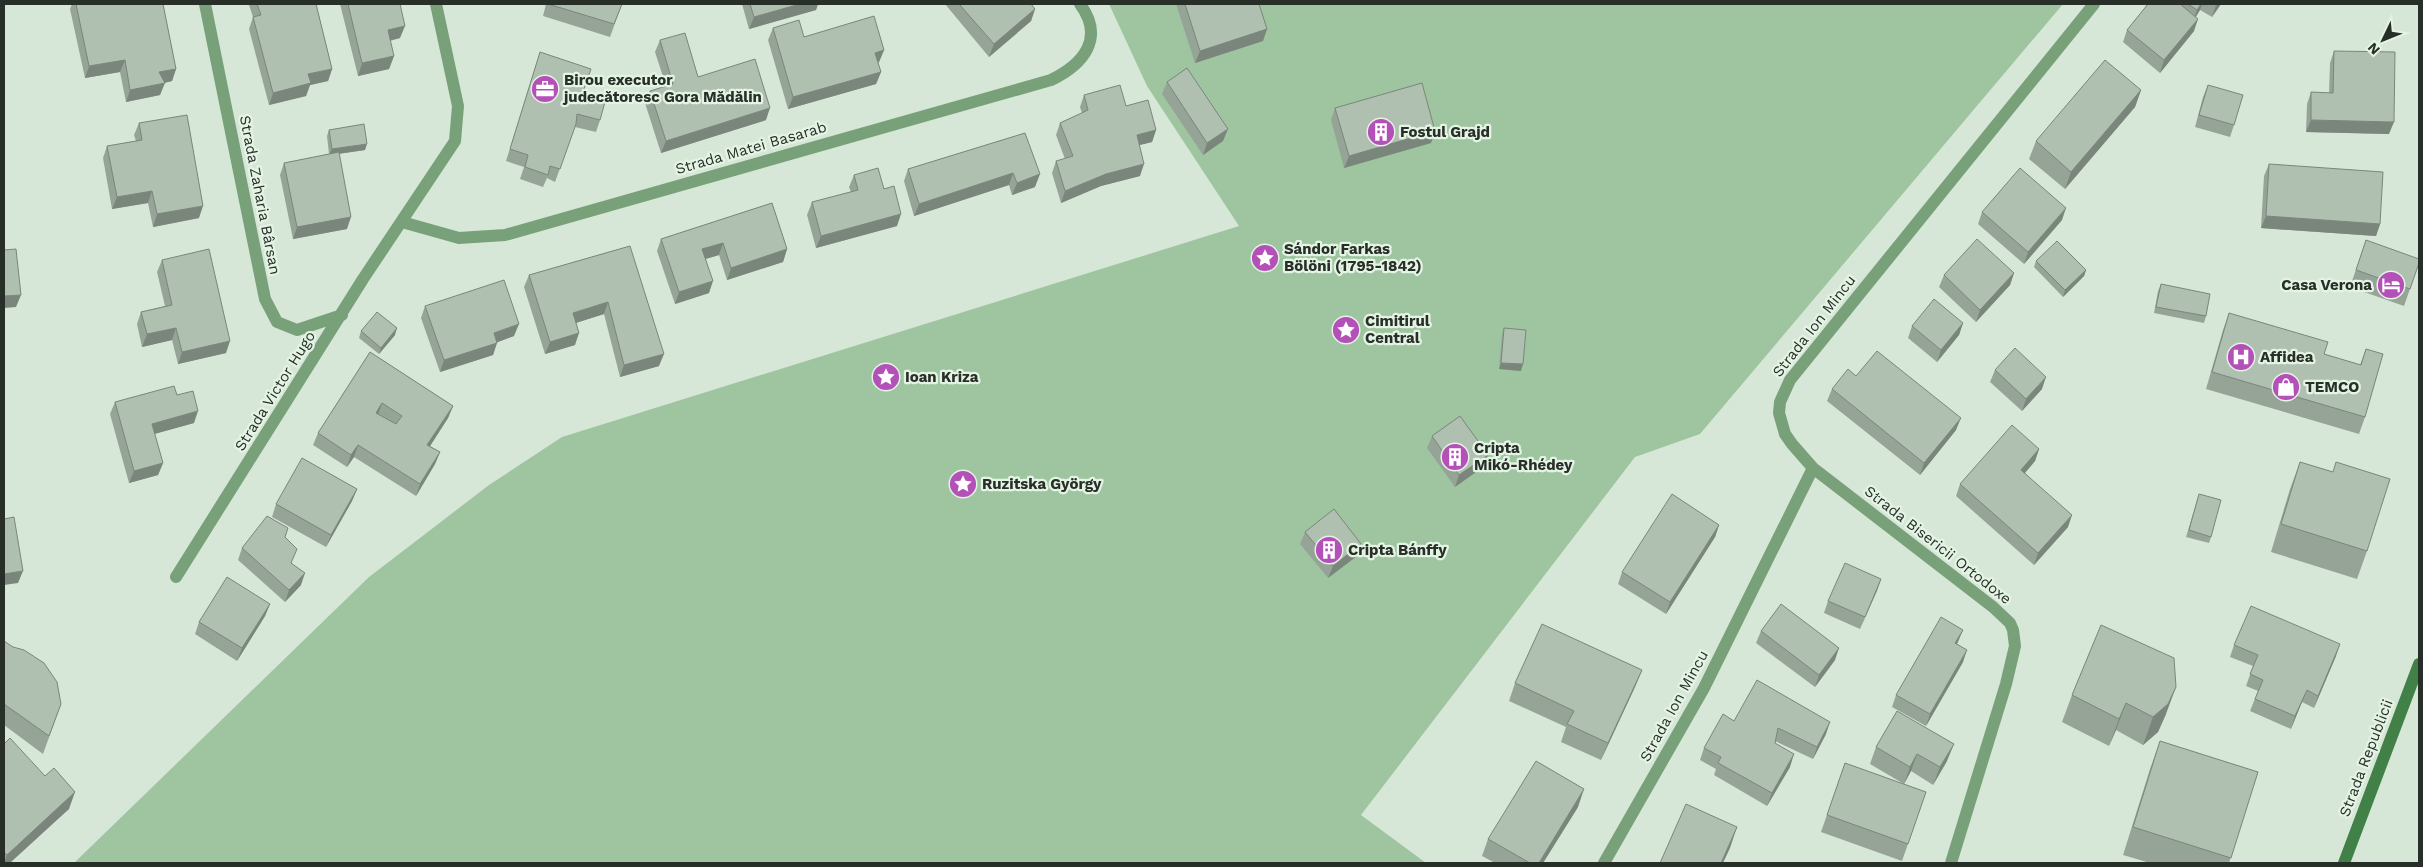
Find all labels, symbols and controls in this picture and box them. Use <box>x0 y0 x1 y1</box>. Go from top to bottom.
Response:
north arrow <box>2358 15 2408 65</box>
text: N <box>2364 40 2383 58</box>
place label: Birou executor judecătoresc Gora Mădălin <box>562 71 762 106</box>
office icon: Birou executor judecătoresc Gora Mădălin <box>530 74 560 104</box>
street label: Strada Zaharia Bârsan <box>236 114 284 276</box>
building icon: Fostul Grajd <box>1366 117 1396 147</box>
street label: Strada Matei Basarab <box>673 118 829 178</box>
place label: Fostul Grajd <box>1400 123 1490 141</box>
place label: Sándor Farkas Bölöni (1795-1842) <box>1284 240 1422 275</box>
place icon: Sándor Farkas Bölöni (1795-1842) <box>1250 243 1280 273</box>
hotel icon: Casa Verona <box>2376 270 2406 300</box>
street label: Strada Ion Mincu <box>1769 271 1859 381</box>
place label: Casa Verona <box>2281 276 2372 294</box>
place label: Cimitirul Central <box>1365 312 1430 347</box>
place icon: Cimitirul Central <box>1331 315 1361 345</box>
street label: Strada Victor Hugo <box>231 328 319 454</box>
hospital icon: Affidea <box>2226 342 2256 372</box>
place label: Affidea <box>2260 348 2314 366</box>
place icon: Ioan Kriza <box>871 362 901 392</box>
place label: Ioan Kriza <box>905 368 979 386</box>
shop icon: TEMCO <box>2271 372 2301 402</box>
place label: TEMCO <box>2305 378 2359 396</box>
place label: Cripta Mikó-Rhédey <box>1474 439 1573 474</box>
building icon: Cripta Mikó-Rhédey <box>1440 442 1470 472</box>
place icon: Ruzitska György <box>948 469 978 499</box>
place label: Ruzitska György <box>982 475 1102 493</box>
street label: Strada Bisericii Ortodoxe <box>1861 482 2015 608</box>
building icon: Cripta Bánffy <box>1314 535 1344 565</box>
place label: Cripta Bánffy <box>1348 541 1447 559</box>
street label: Strada Ion Mincu <box>1636 647 1712 765</box>
street label: Strada Republicii <box>2335 697 2397 819</box>

